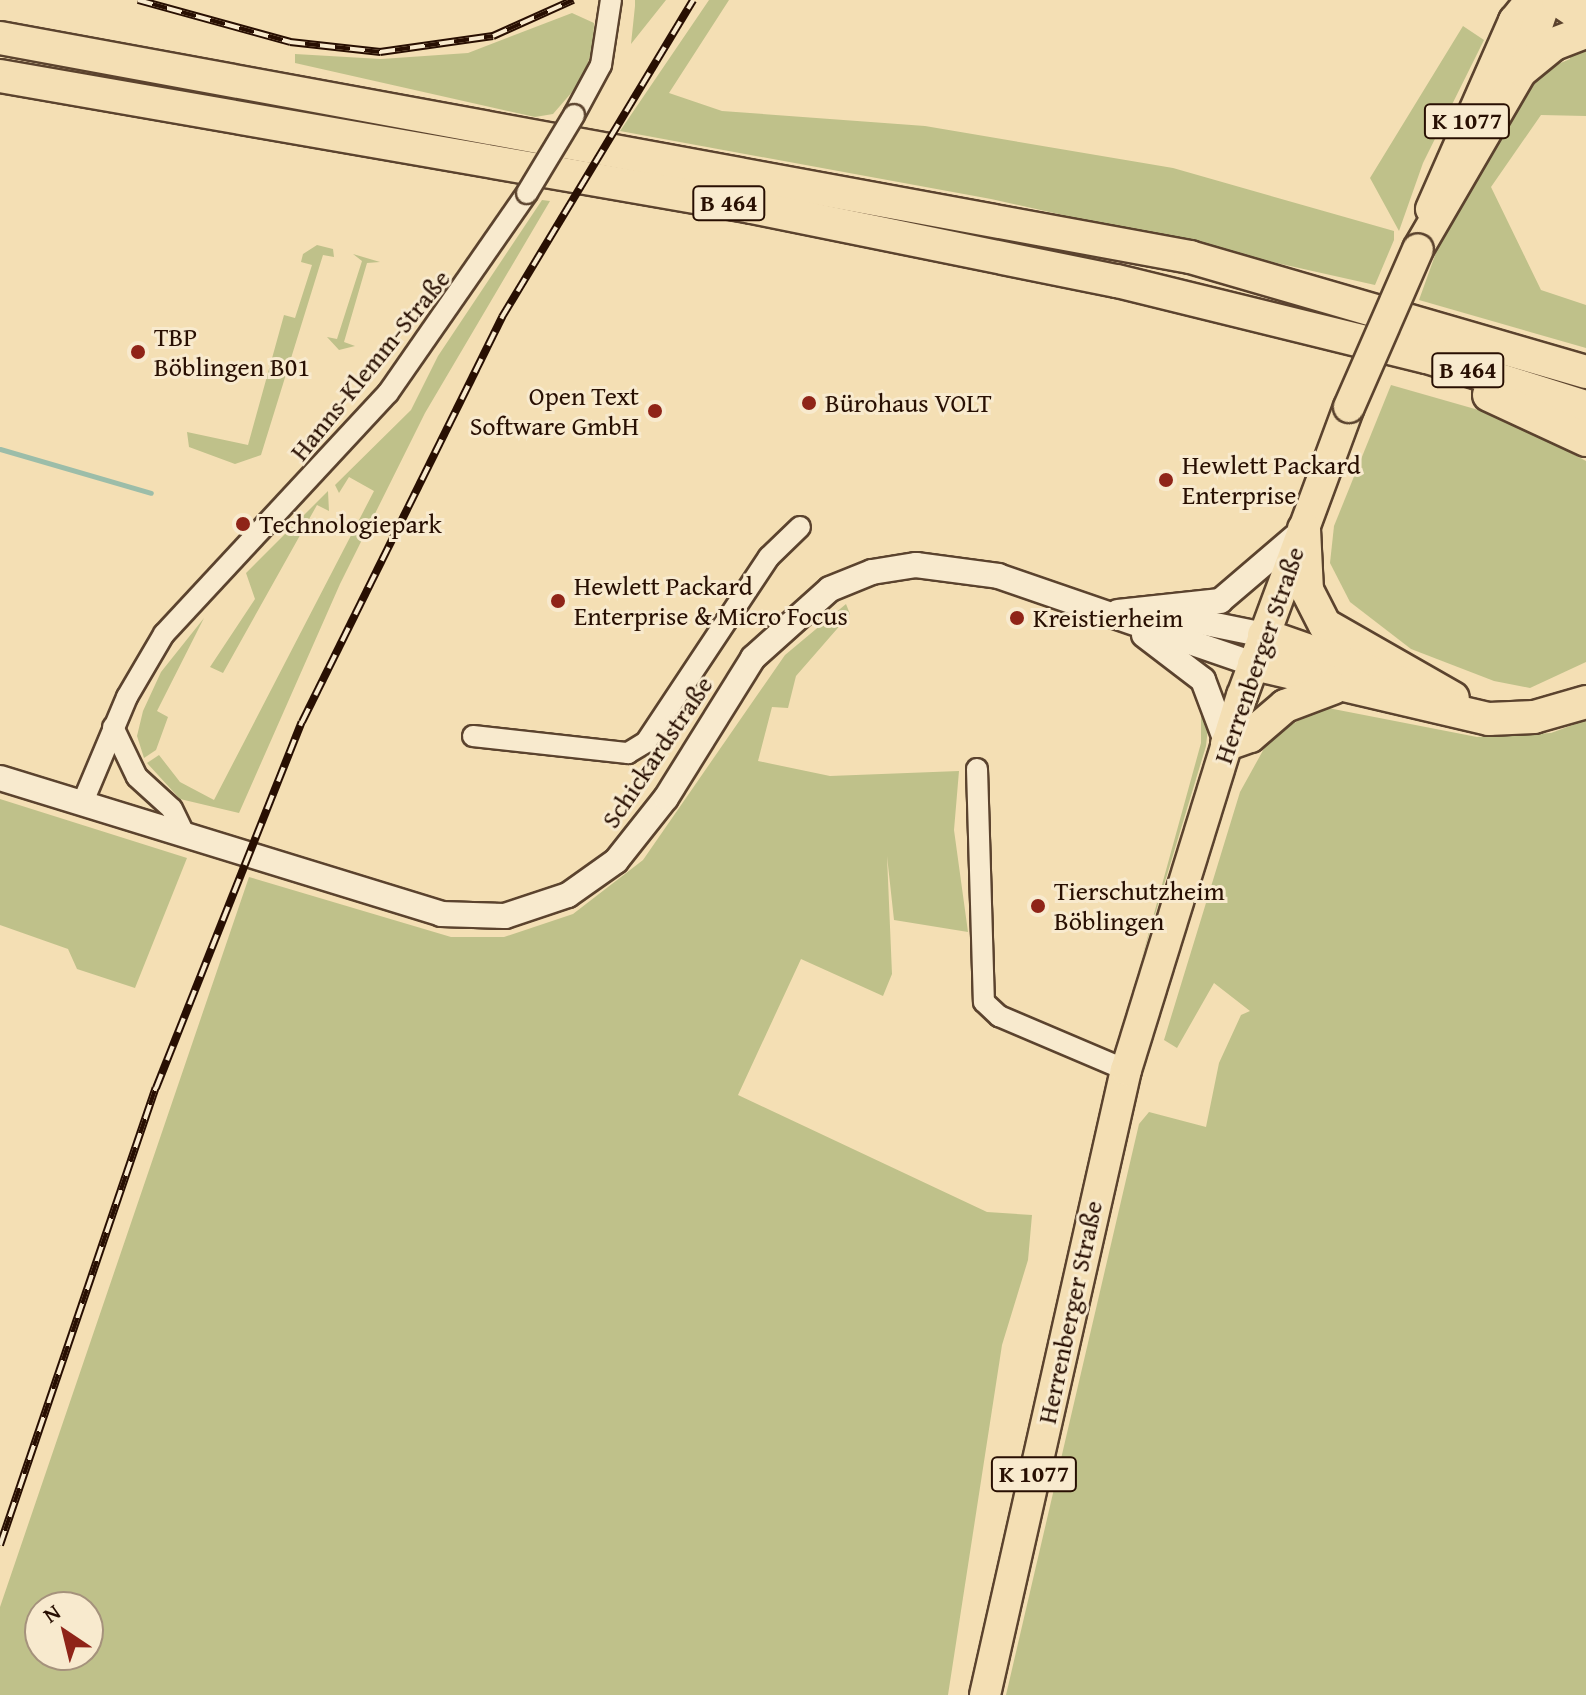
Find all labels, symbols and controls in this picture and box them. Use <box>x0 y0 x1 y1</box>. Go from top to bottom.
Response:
road number: K 1077 <box>1423 101 1511 141</box>
road number: B 464 <box>691 183 767 223</box>
street label: Hanns-Klemm-Straße <box>284 263 456 467</box>
place label: TBP Böblingen B01 <box>154 321 310 382</box>
marker: TBP Böblingen B01 <box>129 343 147 361</box>
road number: B 464 <box>1430 350 1506 390</box>
place label: Open Text Software GmbH <box>470 380 639 442</box>
place label: Bürohaus VOLT <box>825 387 992 419</box>
marker: Bürohaus VOLT <box>800 394 818 412</box>
marker: Open Text Software GmbH <box>646 402 664 420</box>
place label: Hewlett Packard Enterprise <box>1182 449 1361 510</box>
marker: Hewlett Packard Enterprise <box>1157 471 1175 489</box>
place label: Technologiepark <box>259 508 442 540</box>
marker: Technologiepark <box>234 515 252 533</box>
street label: Herrenberger Straße <box>1207 542 1311 768</box>
place label: Hewlett Packard Enterprise & Micro Focus <box>574 570 848 632</box>
marker: Hewlett Packard Enterprise & Micro Focus <box>549 592 567 610</box>
place label: Kreistierheim <box>1033 602 1183 634</box>
marker: Kreistierheim <box>1008 609 1026 627</box>
street label: Schickardstraße <box>595 670 719 834</box>
place label: Tierschutzheim Böblingen <box>1054 875 1225 936</box>
marker: Tierschutzheim Böblingen <box>1029 897 1047 915</box>
street label: Herrenberger Straße <box>1031 1198 1109 1426</box>
road number: K 1077 <box>990 1454 1078 1494</box>
north arrow <box>24 1591 104 1671</box>
text: N <box>36 1596 67 1630</box>

